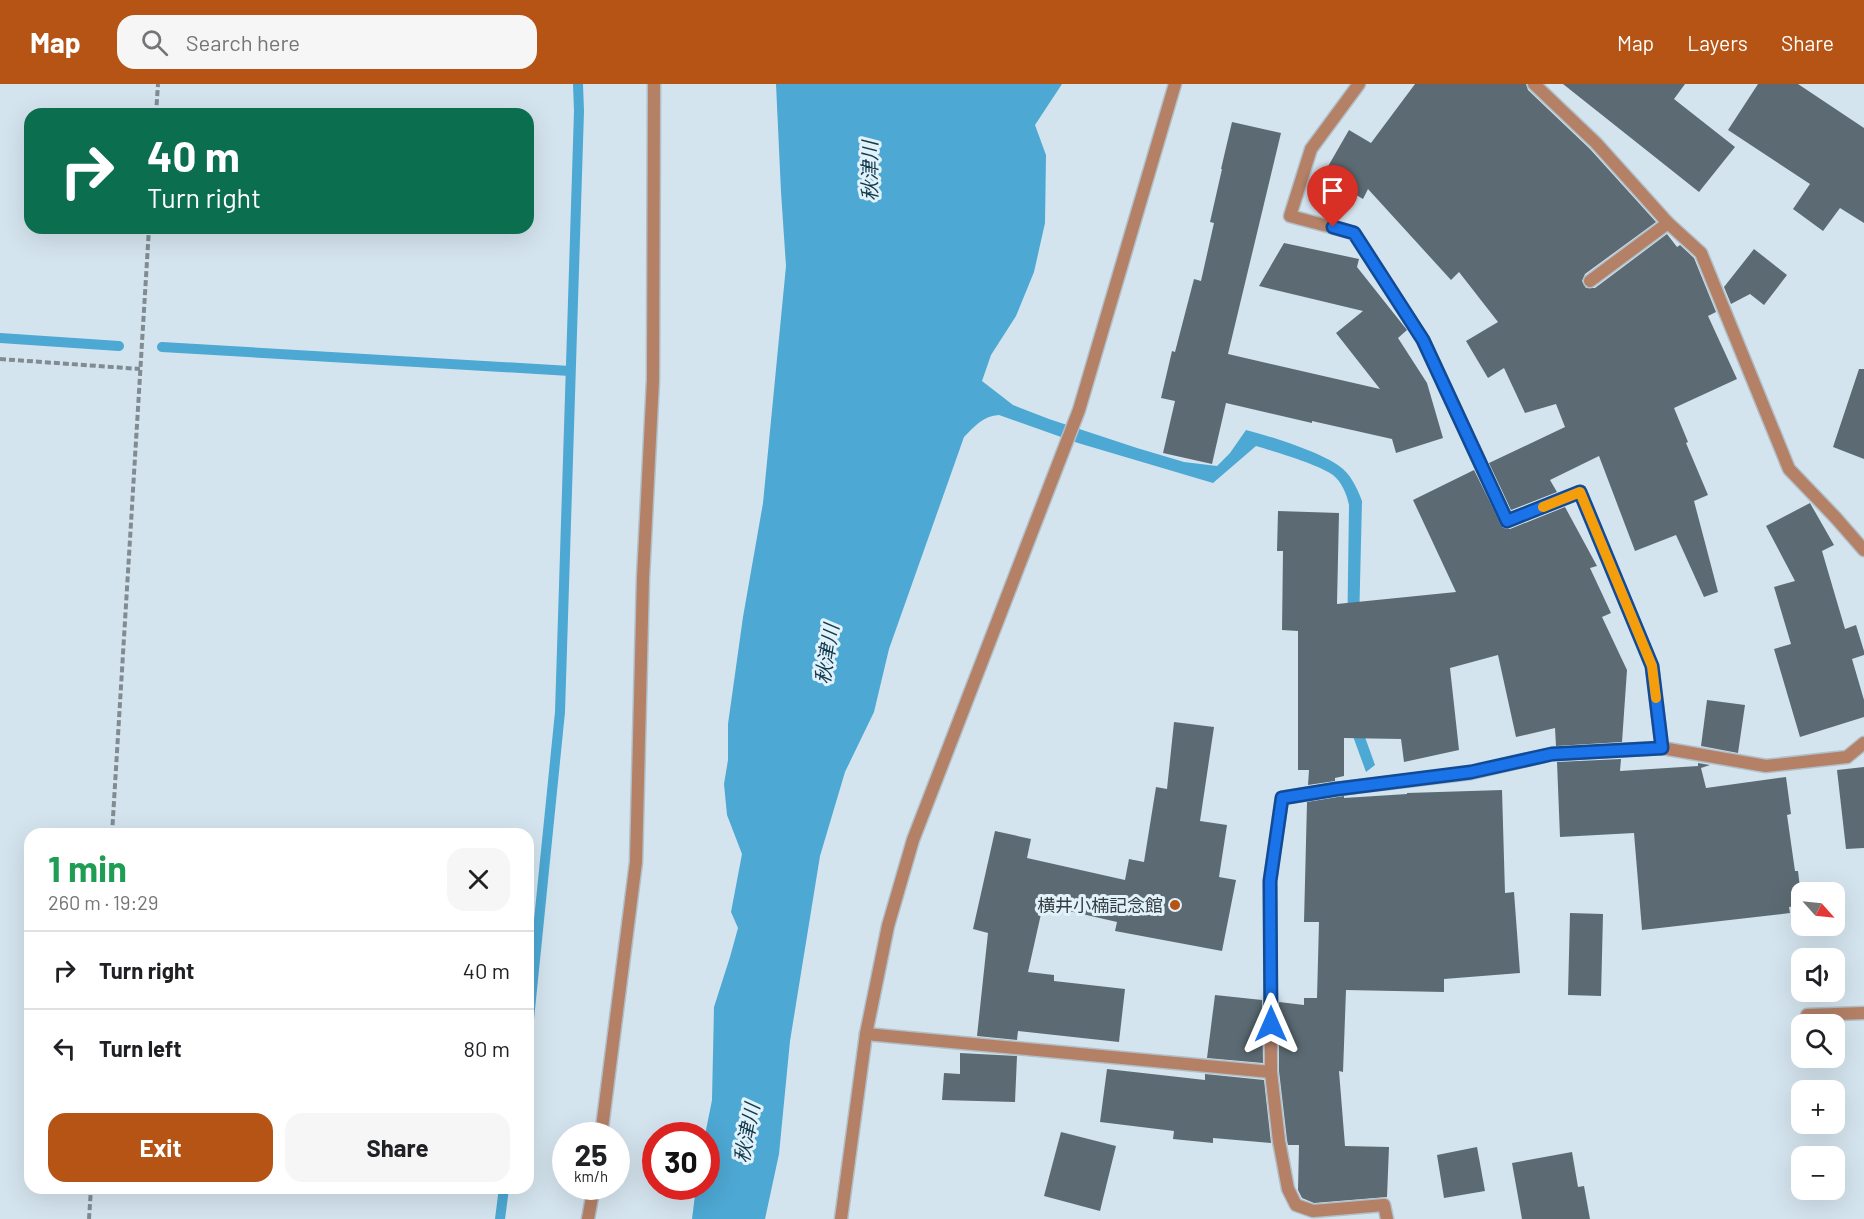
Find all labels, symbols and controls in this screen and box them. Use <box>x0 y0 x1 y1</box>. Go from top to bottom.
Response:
search box <box>117 15 537 69</box>
text: Map <box>30 25 81 59</box>
icon: search <box>138 26 171 59</box>
text: Search here <box>186 29 300 55</box>
text: Map <box>1617 30 1654 55</box>
text: Layers <box>1687 30 1748 55</box>
text: Share <box>1781 30 1834 55</box>
text: 40 m <box>147 130 240 180</box>
icon: right <box>48 132 126 210</box>
water label: 秋津川 <box>857 139 881 201</box>
pin <box>1307 165 1358 227</box>
icon: arrive <box>1316 174 1349 207</box>
text: Turn right <box>147 181 261 213</box>
water label: 秋津川 <box>809 621 843 686</box>
text: 1 min <box>48 846 127 889</box>
button: close <box>447 848 510 911</box>
north arrow <box>1791 882 1845 936</box>
map controls <box>1791 882 1845 1200</box>
text: 260 m · 19:29 <box>48 890 158 914</box>
place label: 横井小楠記念館 <box>1037 894 1163 916</box>
marker: 横井小楠記念館 <box>1168 898 1182 912</box>
button: sound <box>1791 948 1845 1002</box>
icon: right <box>48 954 81 987</box>
text: Turn right <box>99 957 194 983</box>
text: 40 m <box>463 957 510 983</box>
position arrow <box>1239 992 1303 1056</box>
button: search <box>1791 1014 1845 1068</box>
icon: left <box>48 1032 81 1065</box>
text: Turn left <box>99 1035 182 1061</box>
text: 80 m <box>464 1035 510 1061</box>
button: + <box>1791 1080 1845 1134</box>
water label: 秋津川 <box>728 1099 764 1165</box>
button: Exit <box>48 1113 273 1182</box>
button: Share <box>285 1113 510 1182</box>
speed limit sign: 30 <box>642 1122 720 1200</box>
text: 25 <box>575 1136 607 1172</box>
button: − <box>1791 1146 1845 1200</box>
text: km/h <box>574 1167 608 1185</box>

